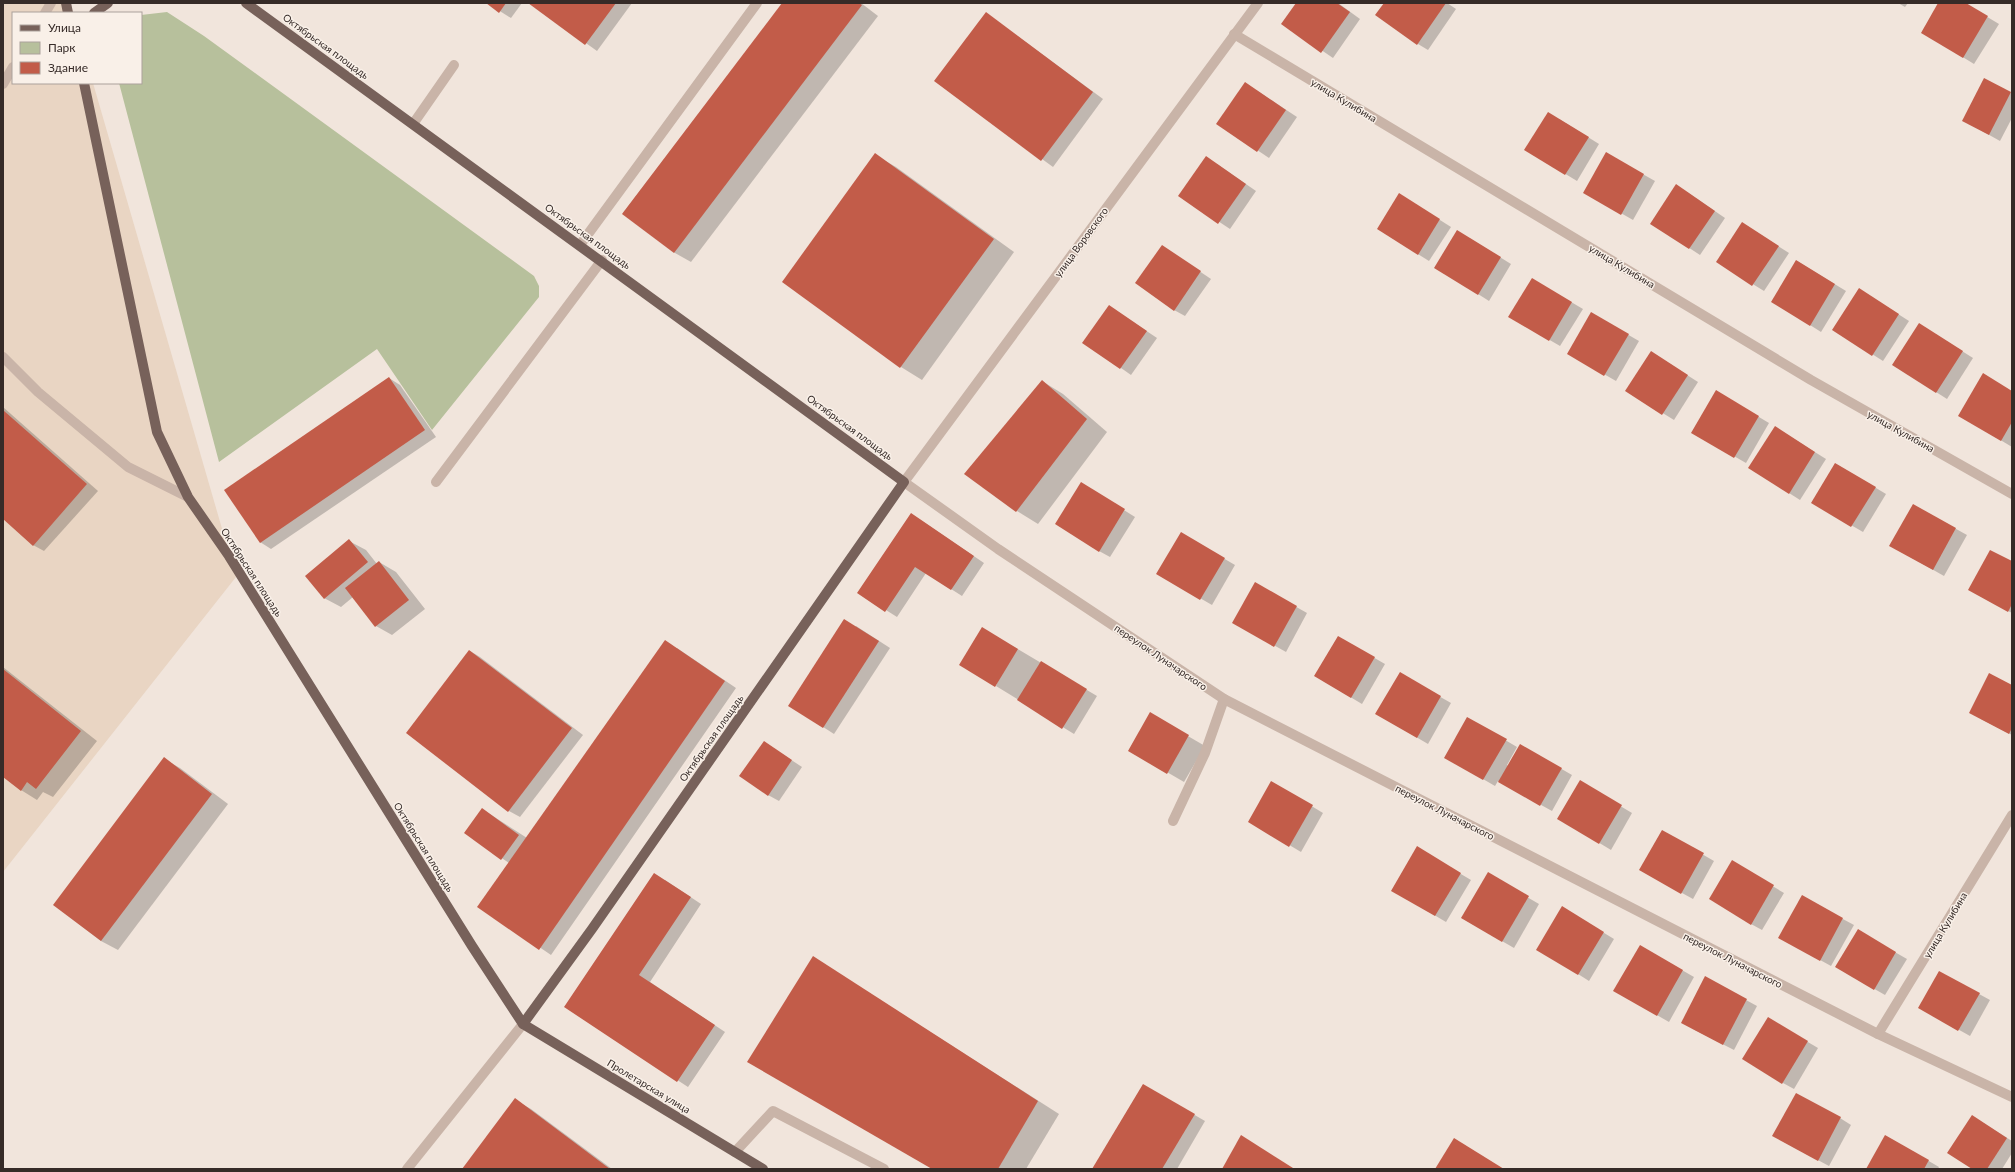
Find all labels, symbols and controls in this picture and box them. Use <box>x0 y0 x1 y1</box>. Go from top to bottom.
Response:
street label: Октябрьская площадь <box>281 11 371 81</box>
legend <box>12 12 142 84</box>
text: Улица <box>48 20 81 35</box>
text: Парк <box>48 40 76 55</box>
text: Здание <box>48 60 88 75</box>
street label: улица Кулибина <box>1309 76 1379 124</box>
street label: Октябрьская площадь <box>543 201 633 271</box>
street label: улица Воровского <box>1052 205 1110 279</box>
street label: улица Кулибина <box>1587 242 1657 290</box>
street label: Октябрьская площадь <box>805 392 895 462</box>
street label: улица Кулибина <box>1865 408 1937 454</box>
street label: Октябрьская площадь <box>219 525 285 619</box>
street label: переулок Луначарского <box>1112 621 1210 693</box>
street label: Октябрьская площадь <box>676 692 746 784</box>
street label: переулок Луначарского <box>1394 782 1497 842</box>
street label: Октябрьская площадь <box>392 800 457 894</box>
street label: улица Кулибина <box>1921 890 1969 960</box>
street label: переулок Луначарского <box>1682 930 1785 990</box>
street label: Пролетарская улица <box>605 1056 693 1116</box>

